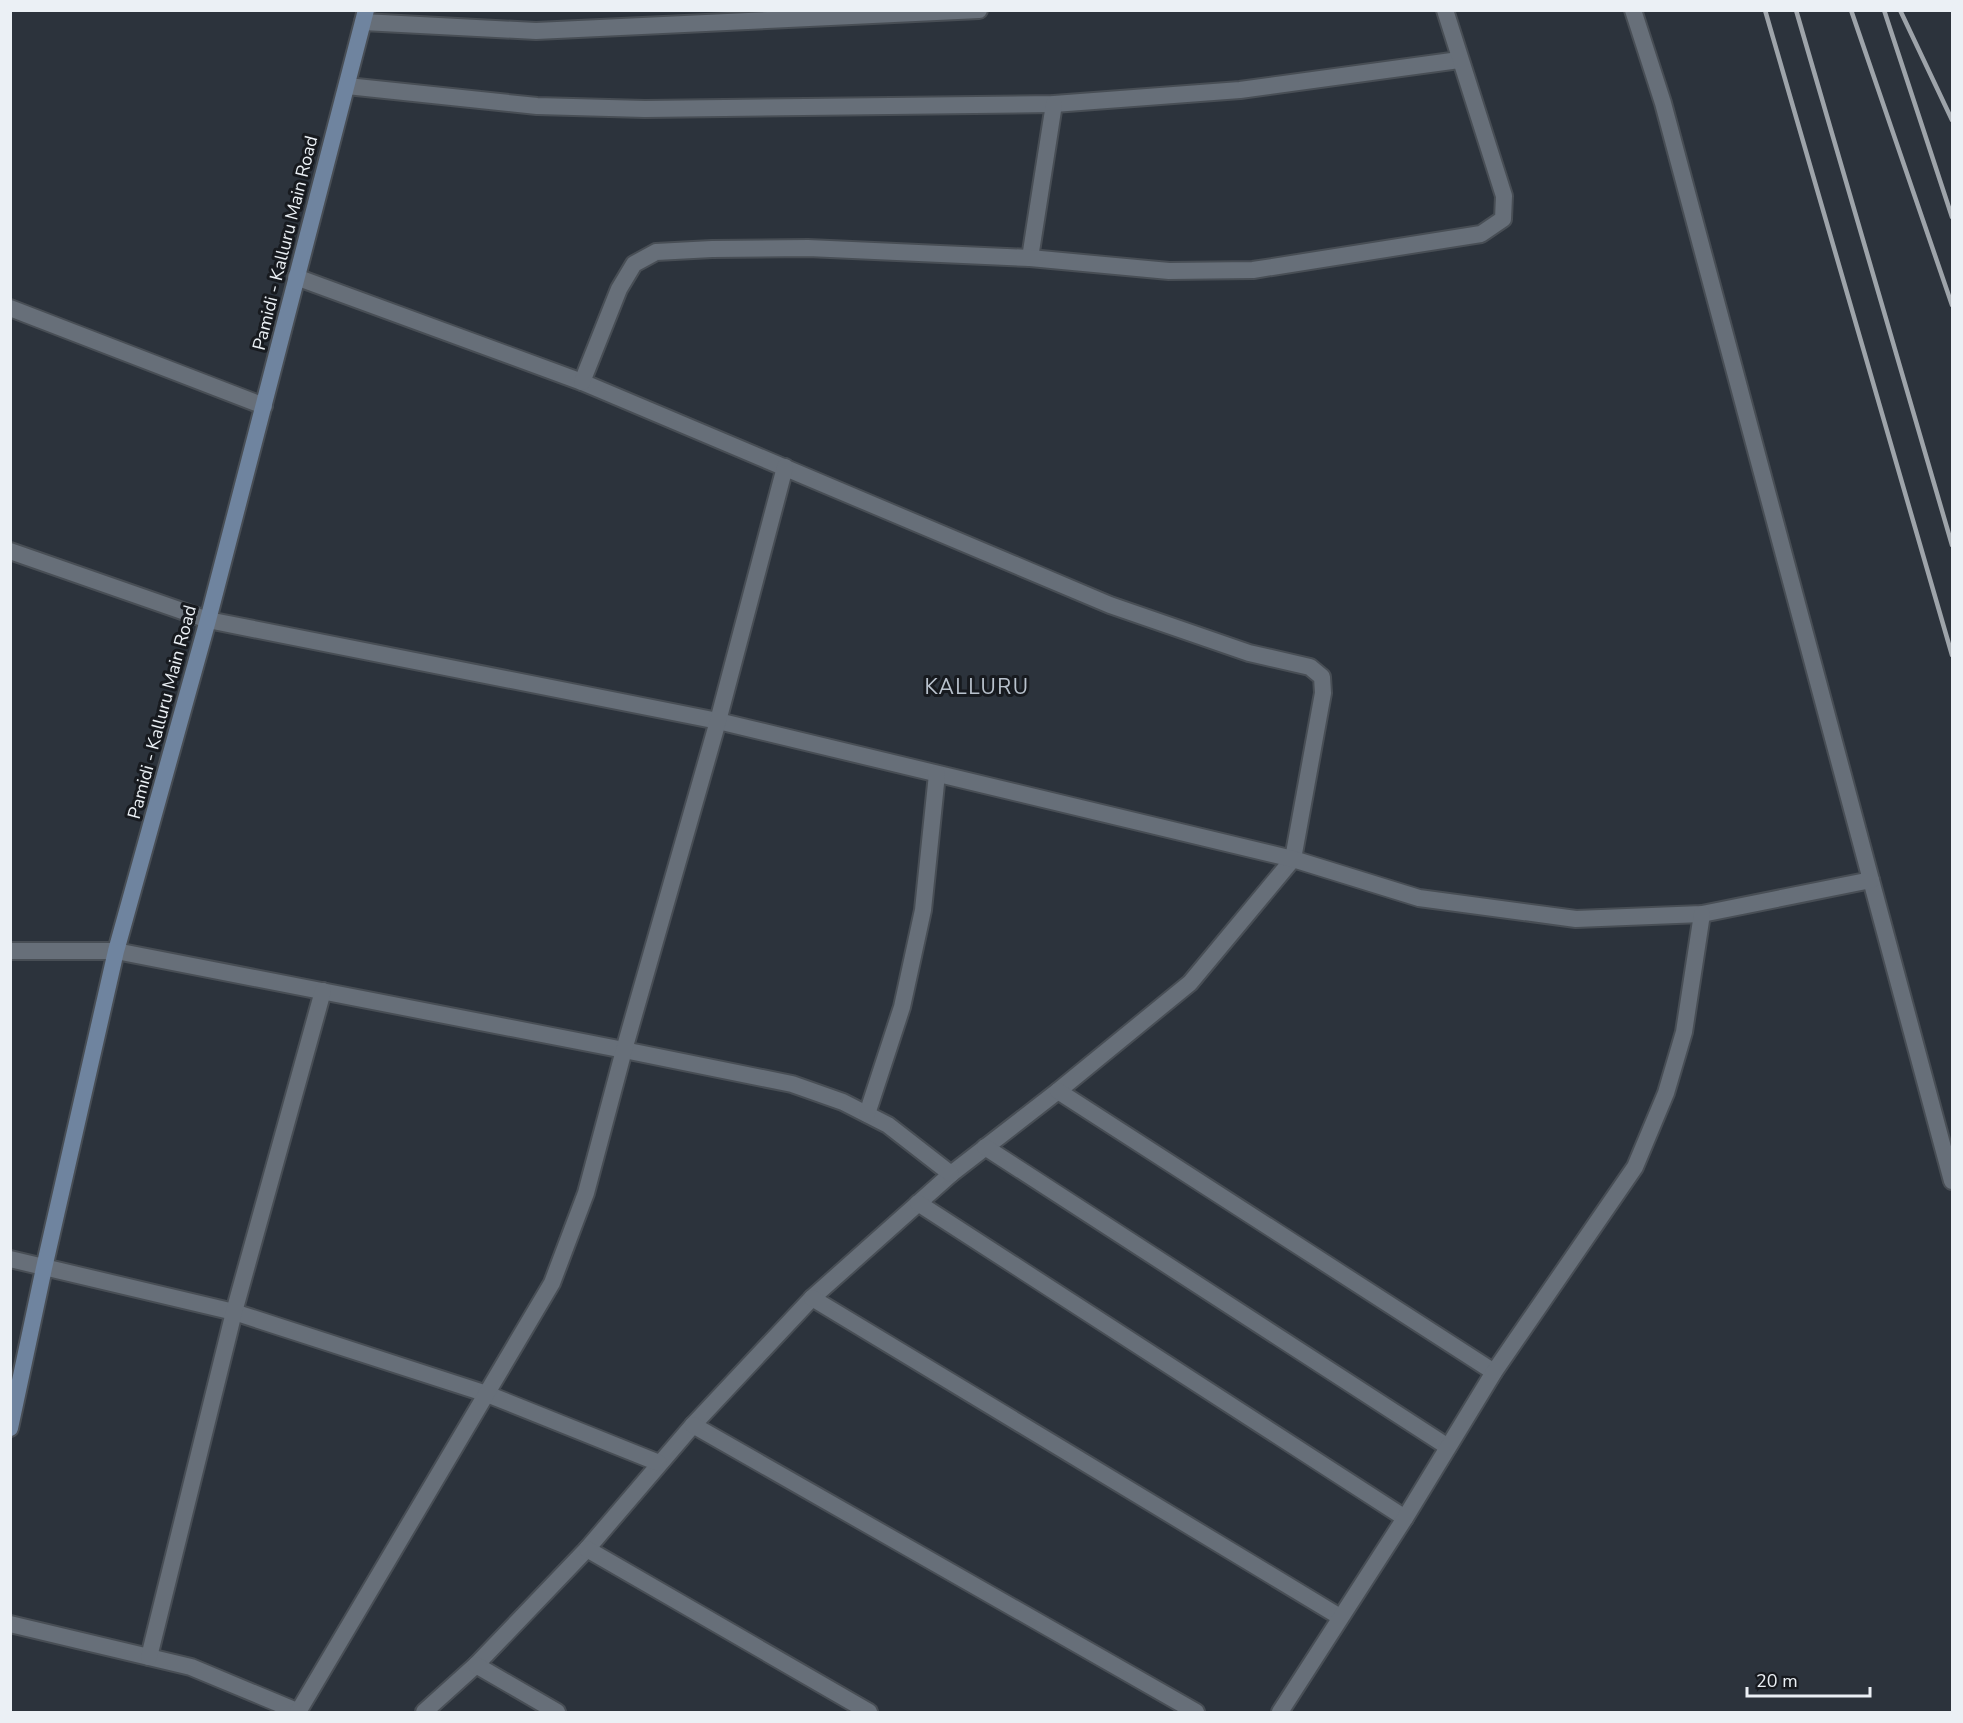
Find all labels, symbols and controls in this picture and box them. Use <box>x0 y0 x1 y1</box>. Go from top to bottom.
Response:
street label: Pamidi - Kalluru Main Road <box>247 133 323 353</box>
street label: Pamidi - Kalluru Main Road <box>122 603 202 821</box>
district label: KALLURU <box>924 673 1030 701</box>
scale bar <box>1747 1660 1870 1698</box>
text: 20 m <box>1756 1669 1798 1693</box>

